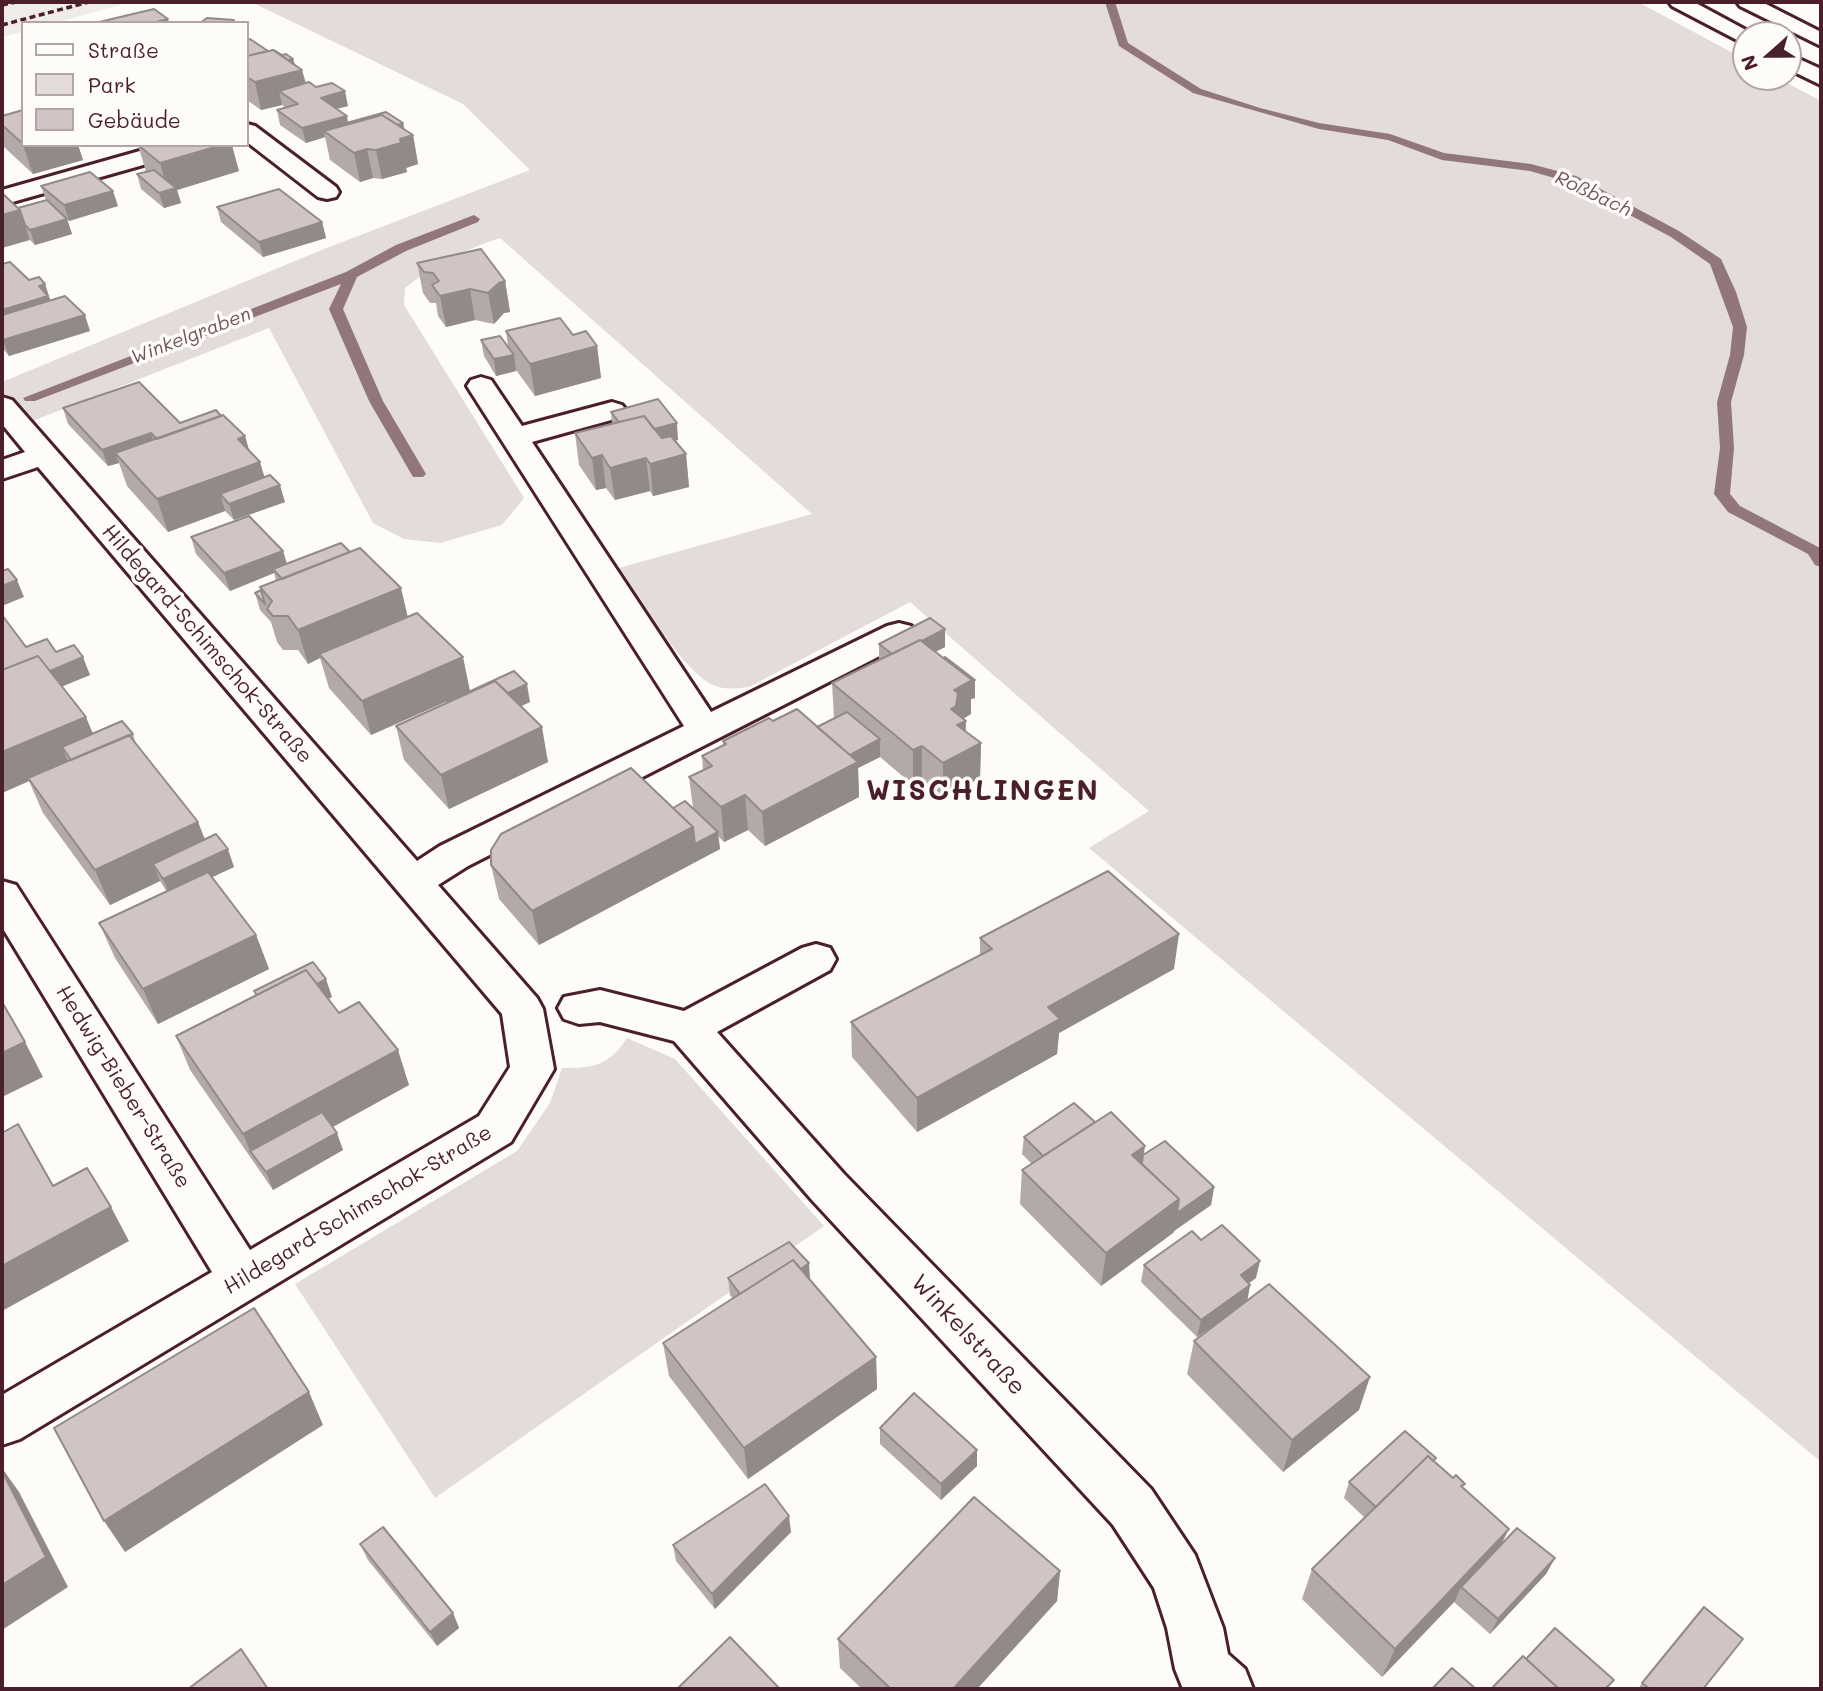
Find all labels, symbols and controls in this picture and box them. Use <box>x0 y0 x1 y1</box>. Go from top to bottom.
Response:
legend <box>21 21 248 147</box>
north arrow <box>1732 21 1802 91</box>
text: Straße <box>88 36 159 63</box>
text: N <box>1735 52 1763 74</box>
text: Park <box>88 71 136 98</box>
text: Gebäude <box>88 106 181 133</box>
water label: Roßbach <box>1551 166 1635 222</box>
water label: Winkelgraben <box>128 303 254 369</box>
street label: Hildegard-Schimschok-Straße <box>96 520 318 768</box>
district label: WISCHLINGEN <box>868 774 1098 808</box>
street label: Hedwig-Bieber-Straße <box>50 981 196 1193</box>
street label: Hildegard-Schimschok-Straße <box>220 1120 496 1300</box>
street label: Winkelstraße <box>905 1269 1031 1401</box>

